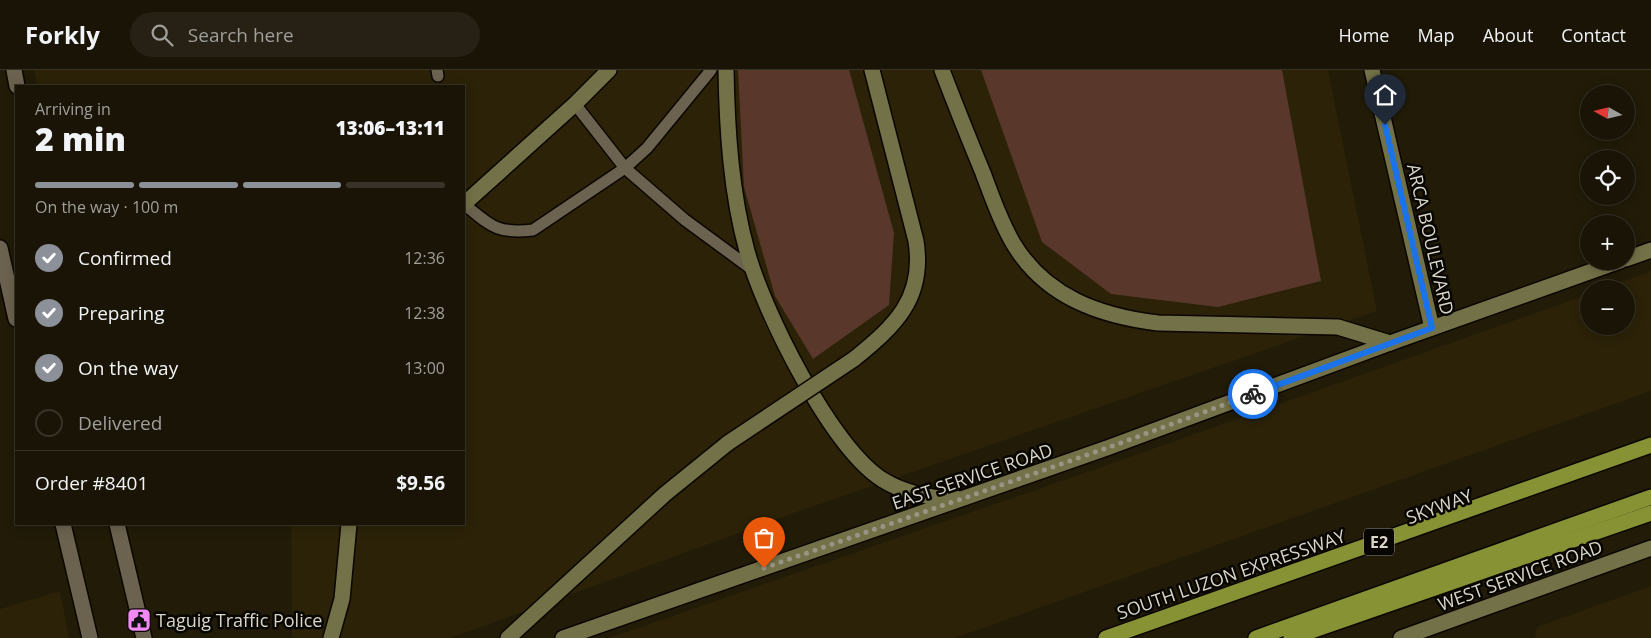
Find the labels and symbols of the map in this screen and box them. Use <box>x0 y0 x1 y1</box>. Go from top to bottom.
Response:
pin <box>1364 74 1406 125</box>
north arrow <box>1580 85 1635 140</box>
street label: ARCA BOULEVARD <box>1402 161 1460 317</box>
courier <box>1228 369 1278 419</box>
street label: EAST SERVICE ROAD <box>889 437 1055 515</box>
street label: SKYWAY <box>1402 483 1476 529</box>
pin <box>743 517 785 568</box>
street label: SOUTH LUZON EXPRESSWAY <box>1114 523 1349 624</box>
road number: E2 <box>1364 528 1394 556</box>
street label: WEST SERVICE ROAD <box>1434 534 1606 616</box>
public building icon: Taguig Traffic Police <box>126 607 152 633</box>
place label: Taguig Traffic Police <box>156 608 322 632</box>

